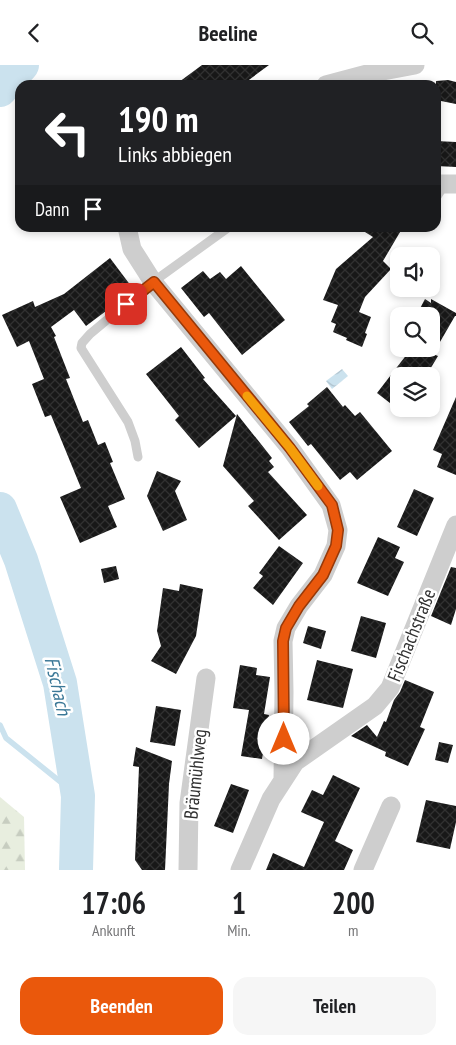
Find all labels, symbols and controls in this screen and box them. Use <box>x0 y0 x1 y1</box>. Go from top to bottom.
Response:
icon: back <box>20 19 48 47</box>
text: Beeline <box>198 19 258 47</box>
icon: search <box>408 19 436 47</box>
text: 190 m <box>118 96 199 142</box>
icon: left <box>35 100 100 165</box>
text: Links abbiegen <box>118 140 232 168</box>
icon: arrive <box>79 195 107 223</box>
text: Dann <box>35 197 69 221</box>
map controls <box>390 247 440 417</box>
button: sound <box>390 247 440 297</box>
pin <box>105 283 147 325</box>
icon: arrive <box>112 290 140 318</box>
button: search <box>390 307 440 357</box>
button: layers <box>390 367 440 417</box>
street label: Fischachstraße <box>382 585 441 685</box>
water label: Fischach <box>39 654 78 719</box>
position arrow <box>257 712 309 764</box>
street label: Bräumühlweg <box>178 728 212 820</box>
text: 17:06 <box>81 883 146 922</box>
text: 1 <box>232 883 246 922</box>
text: 200 <box>332 883 375 922</box>
text: Ankunft <box>92 920 135 940</box>
text: Min. <box>227 920 251 940</box>
text: m <box>348 920 359 940</box>
button: Beenden <box>20 977 223 1035</box>
button: Teilen <box>233 977 436 1035</box>

